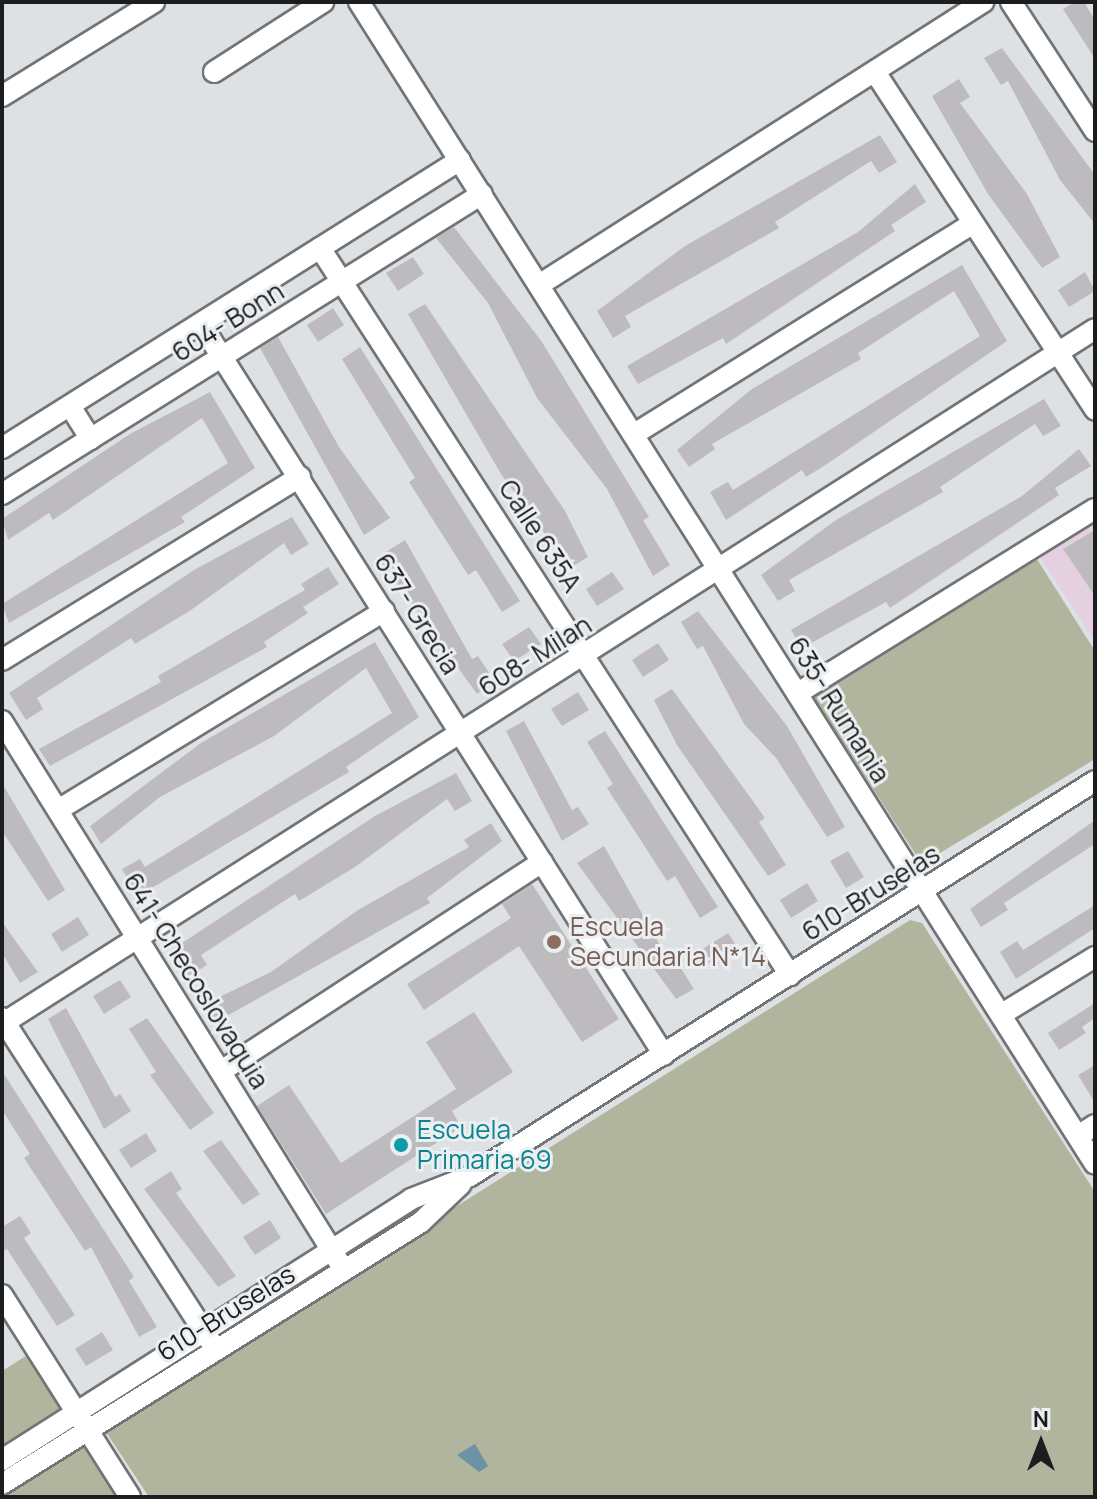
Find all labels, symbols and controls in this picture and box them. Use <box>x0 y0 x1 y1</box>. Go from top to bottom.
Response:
street label: 604- Bonn <box>166 275 290 369</box>
street label: Calle 635A <box>492 474 588 598</box>
street label: 637- Grecia <box>368 548 466 680</box>
street label: 608- Milan <box>473 609 597 703</box>
street label: 635- Rumania <box>782 631 896 789</box>
street label: 610-Bruselas <box>796 838 946 948</box>
street label: 641- Checoslovaquia <box>117 867 275 1095</box>
place label: Escuela Secundaria N*14 <box>570 911 766 972</box>
marker: Escuela Secundaria N*14 <box>545 933 563 951</box>
place label: Escuela Primaria 69 <box>417 1114 552 1176</box>
marker: Escuela Primaria 69 <box>392 1136 410 1154</box>
street label: 610-Bruselas <box>151 1258 301 1368</box>
north arrow <box>1001 1403 1081 1483</box>
text: N <box>1033 1404 1049 1434</box>

